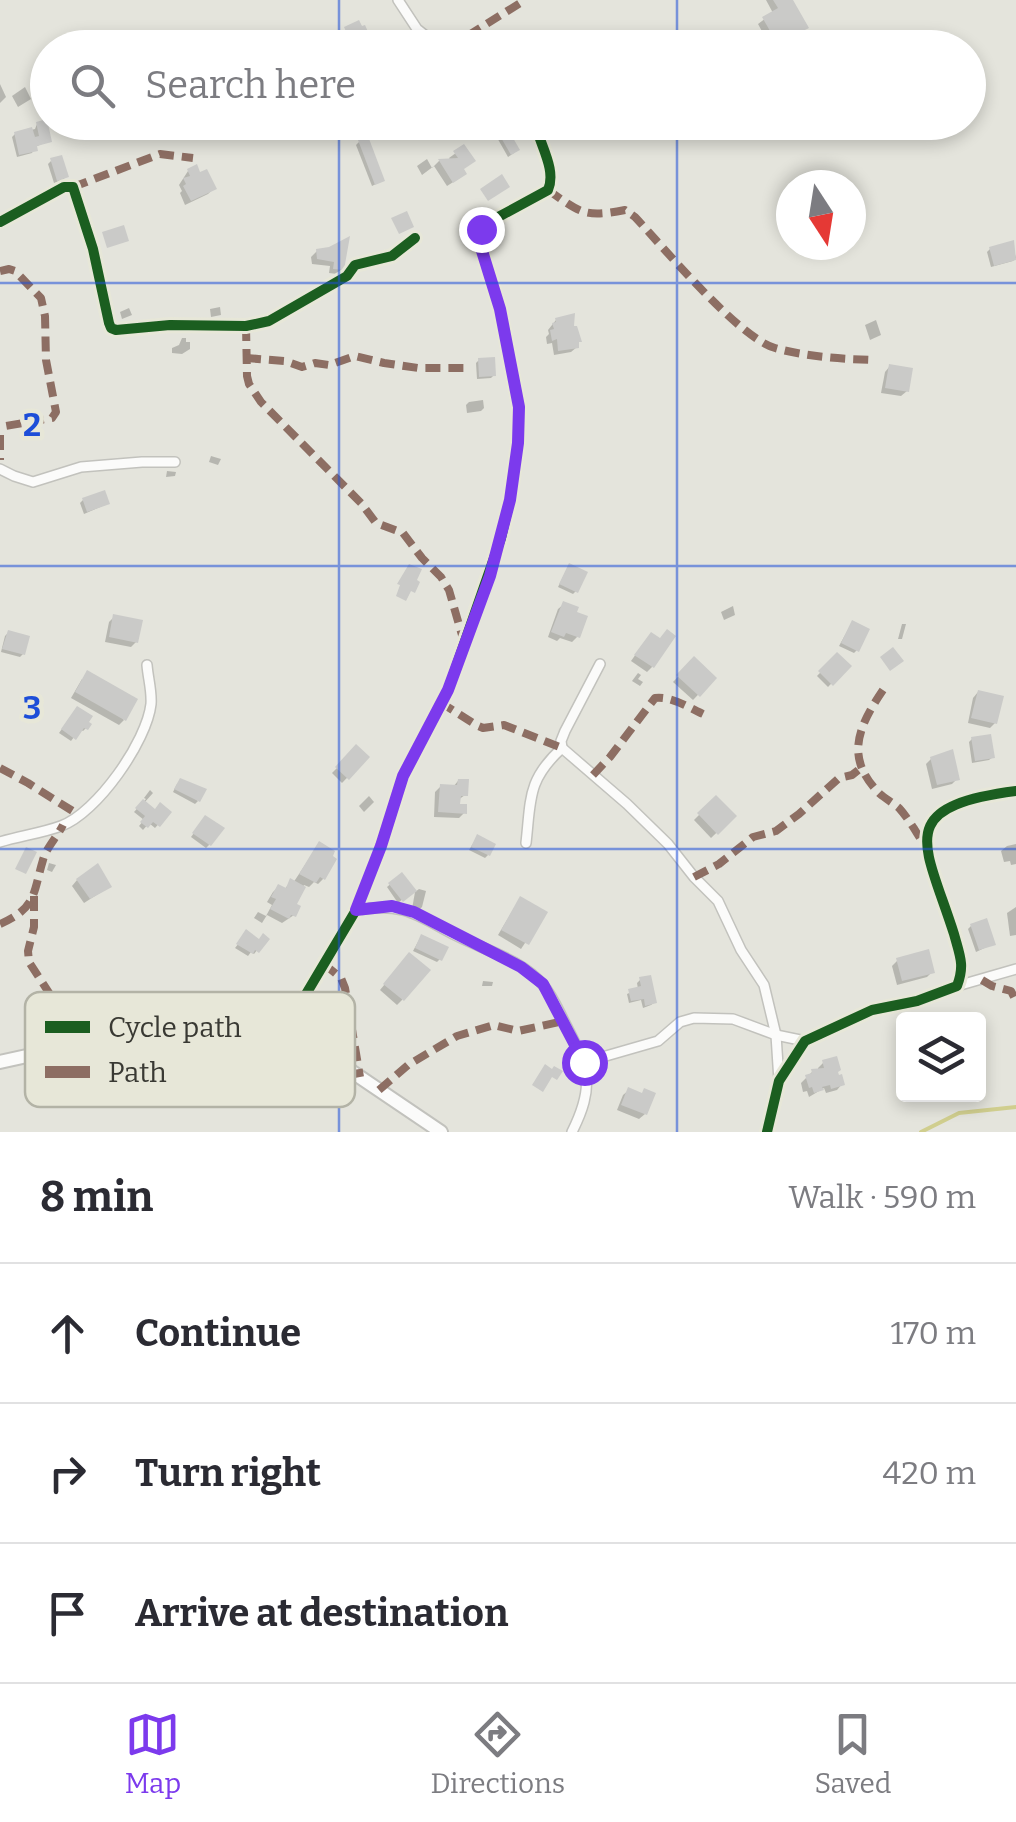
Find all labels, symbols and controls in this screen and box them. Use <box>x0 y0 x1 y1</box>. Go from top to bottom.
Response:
search box <box>30 30 986 140</box>
icon: search <box>65 58 120 113</box>
text: Search here <box>145 62 356 108</box>
north arrow <box>776 170 866 260</box>
route end <box>459 207 505 253</box>
text: 2 <box>23 406 41 444</box>
text: 3 <box>23 689 41 727</box>
legend <box>25 992 355 1107</box>
text: Cycle path <box>108 1011 242 1044</box>
map controls <box>896 1012 986 1102</box>
button: layers <box>896 1012 986 1102</box>
route start <box>562 1040 608 1086</box>
text: Path <box>108 1056 167 1089</box>
text: 8 min <box>40 1172 153 1222</box>
text: Walk · 590 m <box>789 1178 976 1216</box>
icon: ahead <box>40 1306 95 1361</box>
text: Continue <box>135 1310 301 1356</box>
text: 170 m <box>890 1314 976 1352</box>
icon: right <box>40 1446 95 1501</box>
text: Turn right <box>135 1450 321 1496</box>
text: 420 m <box>882 1454 976 1492</box>
icon: arrive <box>40 1586 95 1641</box>
text: Arrive at destination <box>135 1590 508 1636</box>
tab: Map <box>125 1707 181 1800</box>
tab: Directions <box>430 1707 565 1800</box>
tab: Saved <box>814 1707 891 1800</box>

